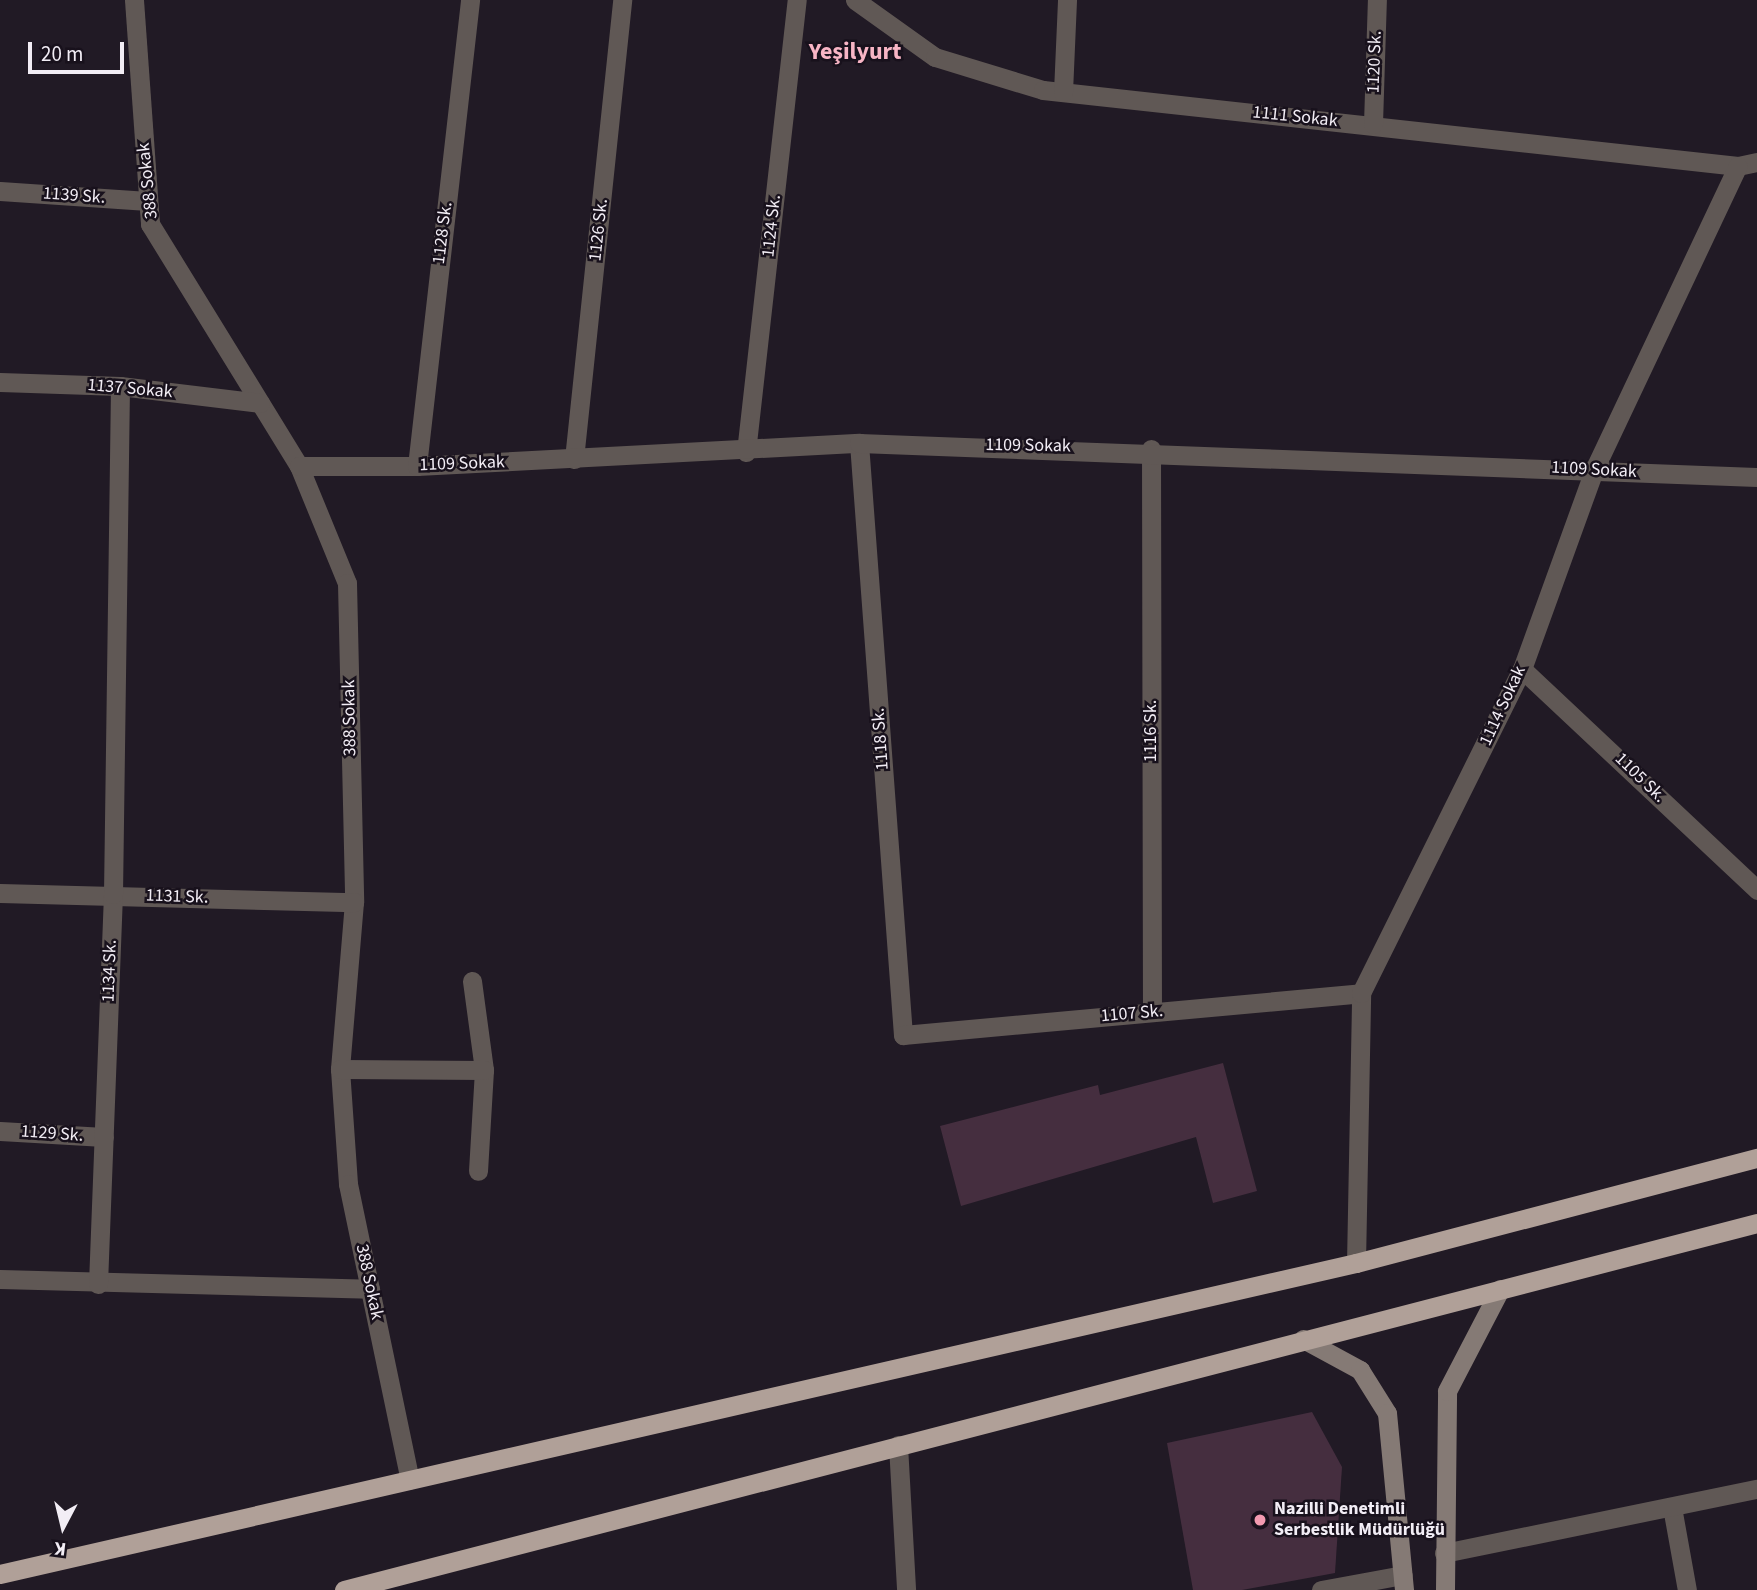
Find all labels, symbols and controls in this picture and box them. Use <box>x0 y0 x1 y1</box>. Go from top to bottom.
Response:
scale bar <box>32 28 128 72</box>
street label: 1120 Sk. <box>1363 30 1387 94</box>
district label: Yeşilyurt <box>809 38 901 66</box>
text: 20 m <box>41 39 83 69</box>
street label: 1111 Sokak <box>1251 102 1339 132</box>
street label: 388 Sokak <box>133 142 163 220</box>
street label: 1139 Sk. <box>42 183 106 209</box>
street label: 1124 Sk. <box>758 194 786 258</box>
street label: 1126 Sk. <box>585 198 613 262</box>
street label: 1128 Sk. <box>428 201 458 265</box>
street label: 1137 Sokak <box>86 375 174 403</box>
street label: 1109 Sokak <box>985 434 1071 458</box>
street label: 1109 Sokak <box>419 452 505 476</box>
street label: 1109 Sokak <box>1551 457 1637 483</box>
street label: 1114 Sokak <box>1475 663 1531 749</box>
street label: 388 Sokak <box>339 680 361 756</box>
street label: 1116 Sk. <box>1140 700 1162 762</box>
street label: 1118 Sk. <box>868 707 894 771</box>
street label: 1105 Sk. <box>1610 748 1670 808</box>
street label: 1131 Sk. <box>145 885 209 909</box>
street label: 1134 Sk. <box>98 939 122 1003</box>
street label: 1107 Sk. <box>1100 1001 1164 1027</box>
street label: 1129 Sk. <box>20 1121 84 1147</box>
street label: 388 Sokak <box>350 1242 388 1322</box>
north arrow <box>28 1492 98 1562</box>
place label: Nazilli Denetimli Serbestlik Müdürlüğü <box>1274 1499 1445 1542</box>
marker: Nazilli Denetimli Serbestlik Müdürlüğü <box>1252 1512 1268 1528</box>
text: K <box>53 1534 68 1562</box>

